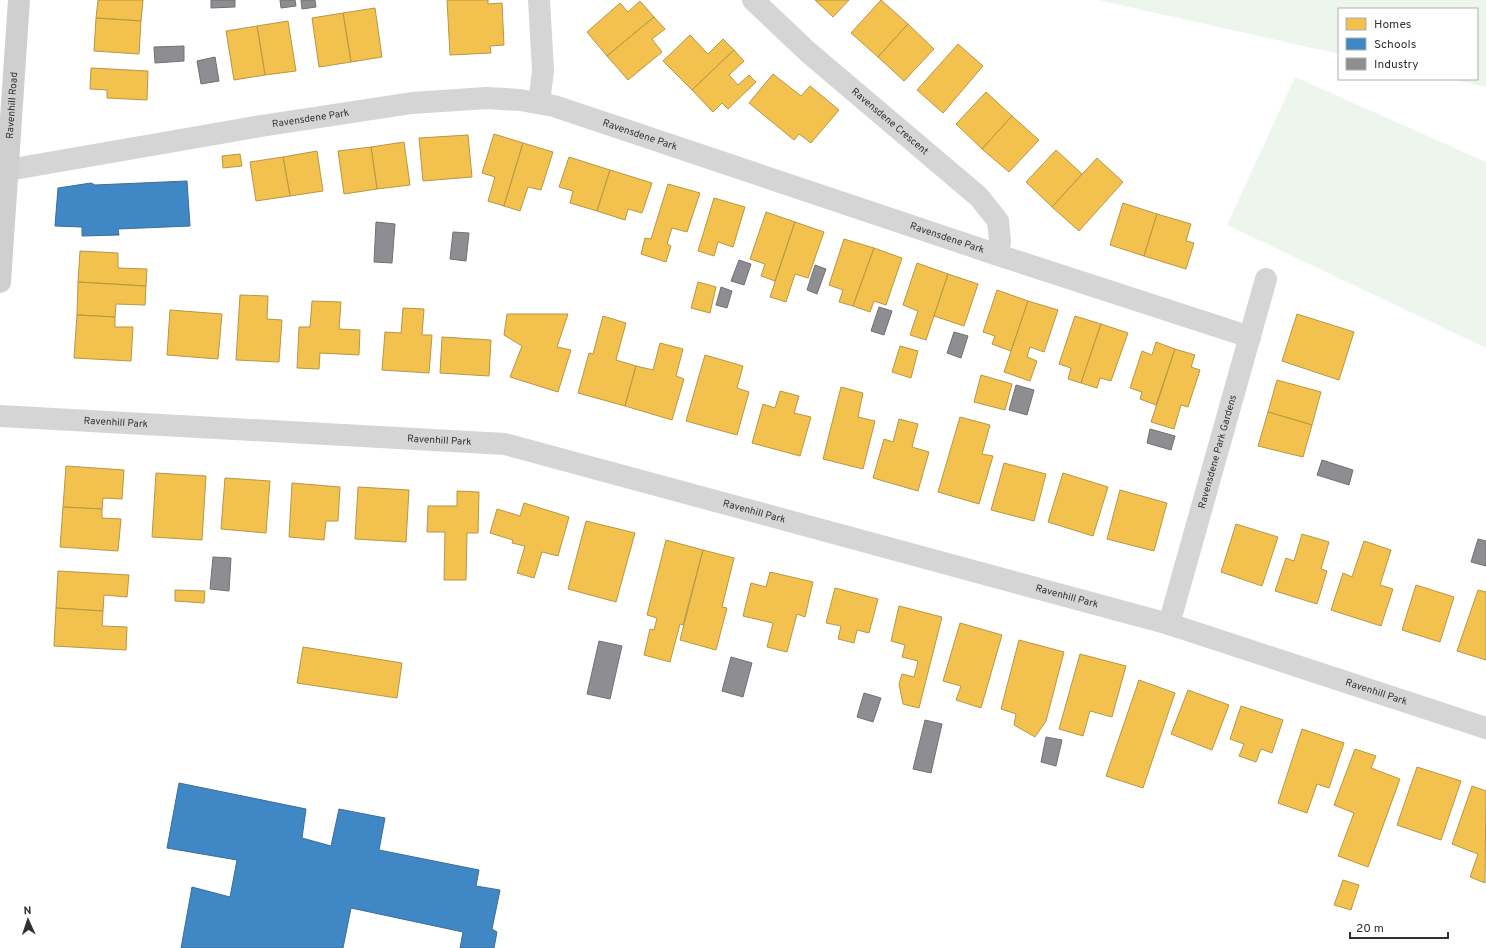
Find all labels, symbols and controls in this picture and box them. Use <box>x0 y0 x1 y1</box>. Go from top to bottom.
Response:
legend <box>1338 8 1478 80</box>
text: Homes <box>1374 17 1411 33</box>
text: Schools <box>1374 37 1416 53</box>
text: Industry <box>1374 57 1419 73</box>
street label: Ravenhill Road <box>3 72 21 139</box>
street label: Ravensdene Crescent <box>849 85 931 158</box>
street label: Ravensdene Park <box>271 106 350 131</box>
street label: Ravensdene Park <box>601 116 679 153</box>
street label: Ravensdene Park <box>908 219 986 256</box>
street label: Ravensdene Park Gardens <box>1195 393 1240 510</box>
street label: Ravenhill Park <box>83 414 148 431</box>
street label: Ravenhill Park <box>407 432 472 449</box>
street label: Ravenhill Park <box>721 497 787 526</box>
street label: Ravenhill Park <box>1034 582 1100 611</box>
street label: Ravenhill Park <box>1344 676 1409 708</box>
north arrow <box>8 900 48 940</box>
text: N <box>23 904 32 918</box>
scale bar <box>1350 914 1448 940</box>
text: 20 m <box>1356 921 1384 937</box>

